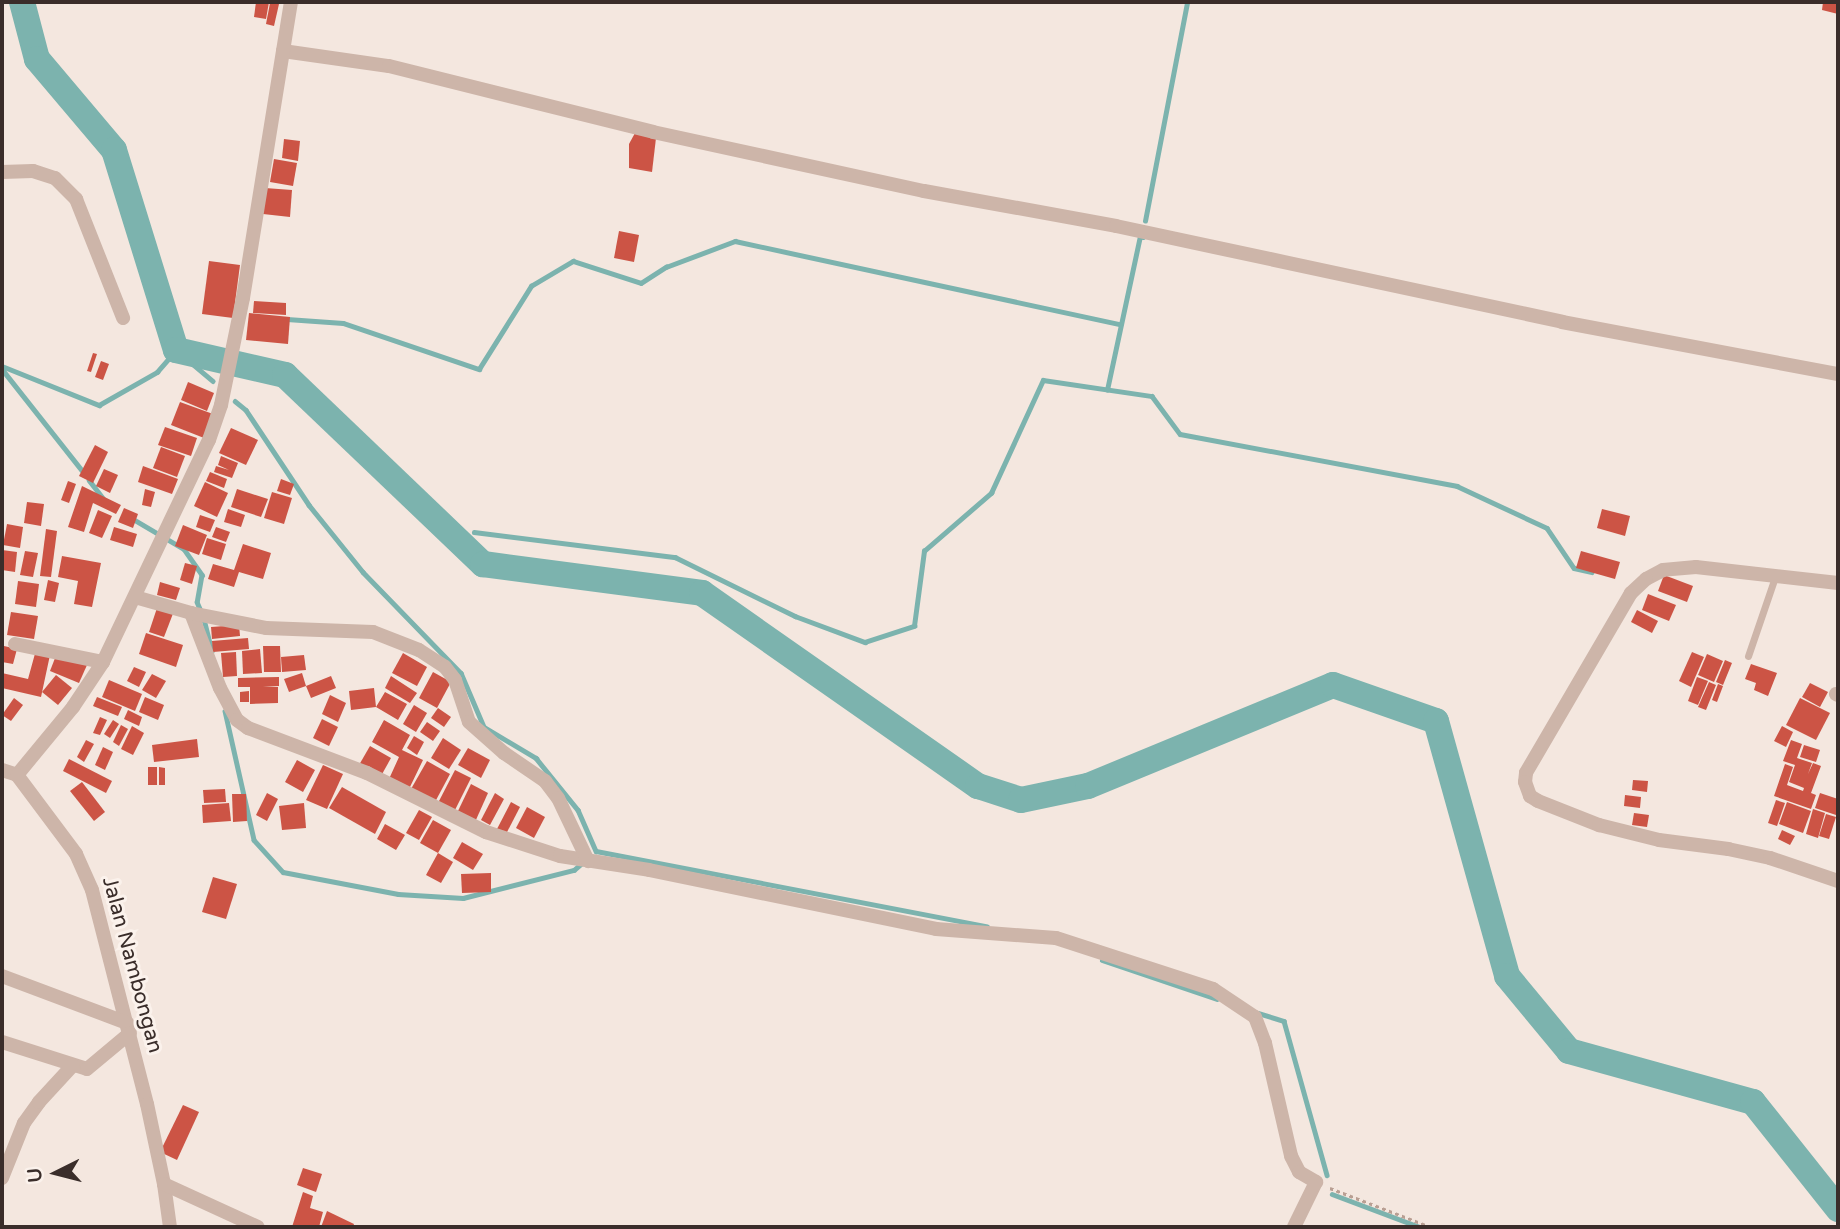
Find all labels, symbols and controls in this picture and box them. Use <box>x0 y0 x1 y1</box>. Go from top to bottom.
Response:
street label: Jalan Nambongan <box>96 874 168 1056</box>
north arrow <box>21 1138 91 1208</box>
text: U <box>23 1167 47 1184</box>

